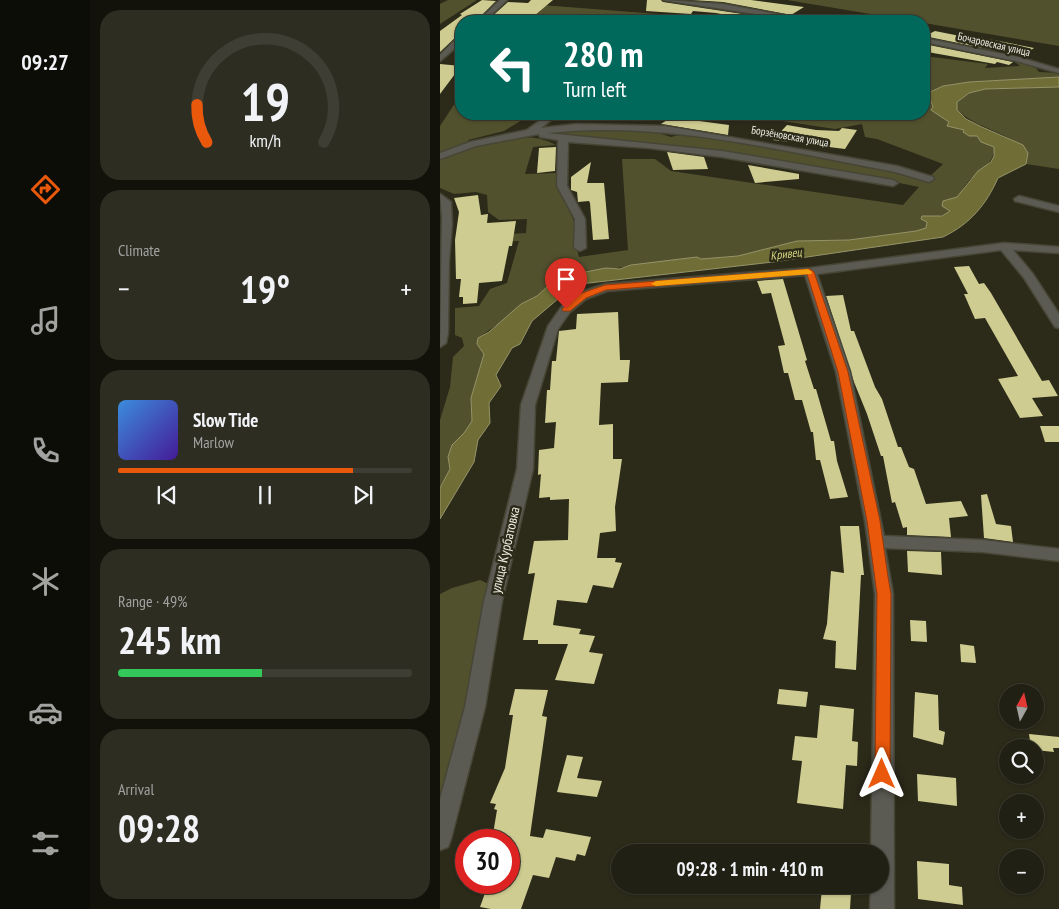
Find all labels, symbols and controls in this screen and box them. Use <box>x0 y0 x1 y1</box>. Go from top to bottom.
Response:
street label: Бочаровская улица <box>956 29 1032 59</box>
text: 280 m <box>563 31 644 77</box>
icon: left <box>480 35 545 100</box>
text: 09:27 <box>21 48 69 76</box>
text: 19 <box>240 68 290 135</box>
text: Turn left <box>563 75 627 103</box>
street label: Борзёновская улица <box>750 122 830 150</box>
text: km/h <box>249 129 281 152</box>
icon: directions <box>28 172 63 207</box>
text: Climate <box>118 240 160 260</box>
water label: Кривец <box>769 244 803 263</box>
pin <box>545 258 587 309</box>
text: 19° <box>240 264 290 313</box>
icon: arrive <box>552 265 580 293</box>
text: − <box>118 270 130 307</box>
text: + <box>400 270 412 307</box>
icon: music <box>28 303 63 338</box>
text: Slow Tide <box>193 408 258 432</box>
text: Marlow <box>193 432 234 452</box>
icon: phone <box>28 433 63 468</box>
icon: previous <box>153 481 181 509</box>
icon: pause <box>251 481 279 509</box>
icon: next <box>349 481 377 509</box>
street label: улица Курбатовка <box>486 505 524 595</box>
icon: climate <box>28 564 63 599</box>
text: Range · 49% <box>118 591 187 611</box>
text: 245 km <box>118 615 221 664</box>
north arrow <box>999 684 1044 729</box>
map controls <box>999 684 1044 894</box>
icon: car <box>28 695 63 730</box>
button: search <box>999 739 1044 784</box>
position arrow <box>855 747 907 799</box>
text: Arrival <box>118 779 154 799</box>
button: + <box>999 794 1044 839</box>
text: 09:28 <box>118 803 200 852</box>
icon: filters <box>28 826 63 861</box>
speed limit sign: 30 <box>455 829 520 894</box>
button: − <box>999 849 1044 894</box>
text: 09:28 · 1 min · 410 m <box>677 857 823 881</box>

